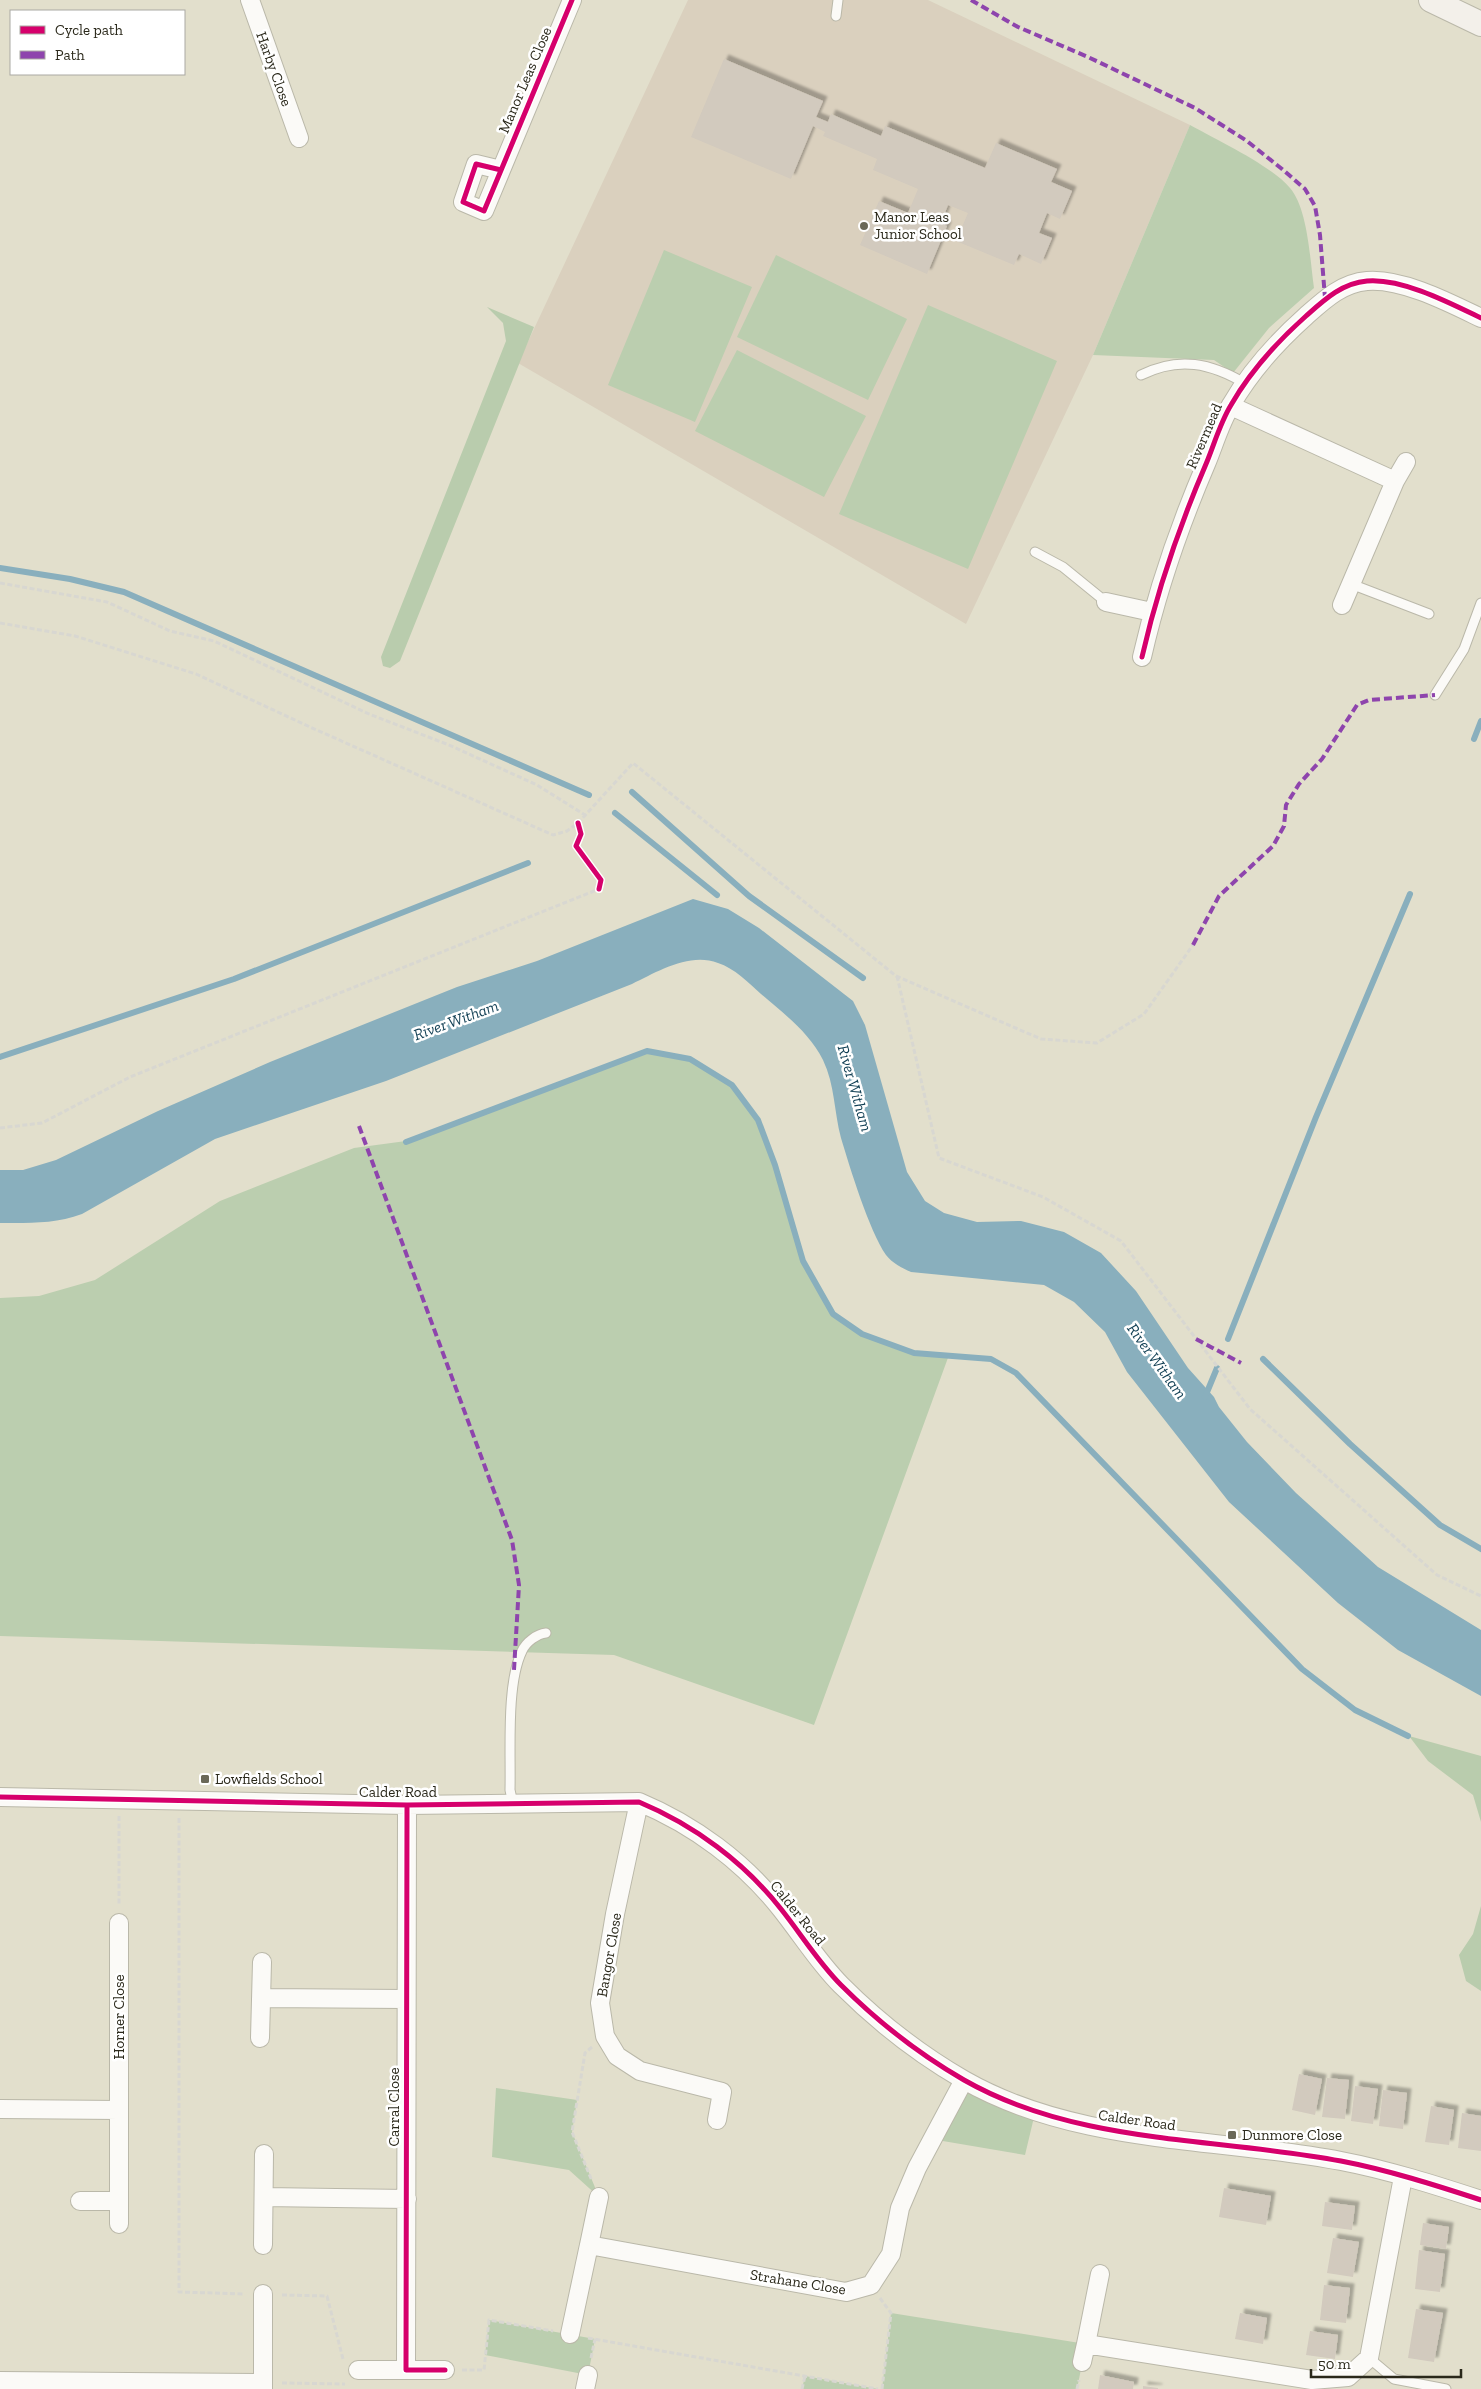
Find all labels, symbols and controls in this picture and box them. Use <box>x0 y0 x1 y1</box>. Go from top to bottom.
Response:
legend <box>10 10 185 75</box>
text: Cycle path <box>55 21 124 39</box>
street label: Manor Leas Close <box>495 24 555 136</box>
street label: Harby Close <box>252 29 296 109</box>
text: Path <box>55 46 85 64</box>
place label: Manor Leas Junior School <box>874 208 962 243</box>
marker: Manor Leas Junior School <box>858 220 870 232</box>
street label: Rivermead <box>1182 400 1226 471</box>
water label: River Witham <box>411 996 501 1044</box>
water label: River Witham <box>834 1043 877 1134</box>
water label: River Witham <box>1123 1319 1191 1403</box>
place label: Lowfields School <box>215 1770 323 1788</box>
marker: Lowfields School <box>199 1773 211 1785</box>
street label: Calder Road <box>359 1783 438 1801</box>
street label: Calder Road <box>766 1877 830 1950</box>
street label: Bangor Close <box>593 1911 625 1999</box>
street label: Horner Close <box>110 1974 128 2060</box>
street label: Carral Close <box>385 2067 403 2147</box>
street label: Calder Road <box>1097 2106 1178 2134</box>
place label: Dunmore Close <box>1242 2126 1342 2144</box>
marker: Dunmore Close <box>1226 2129 1238 2141</box>
street label: Strahane Close <box>749 2266 847 2298</box>
scale bar <box>1311 2346 1461 2378</box>
text: 50 m <box>1318 2355 1351 2373</box>

